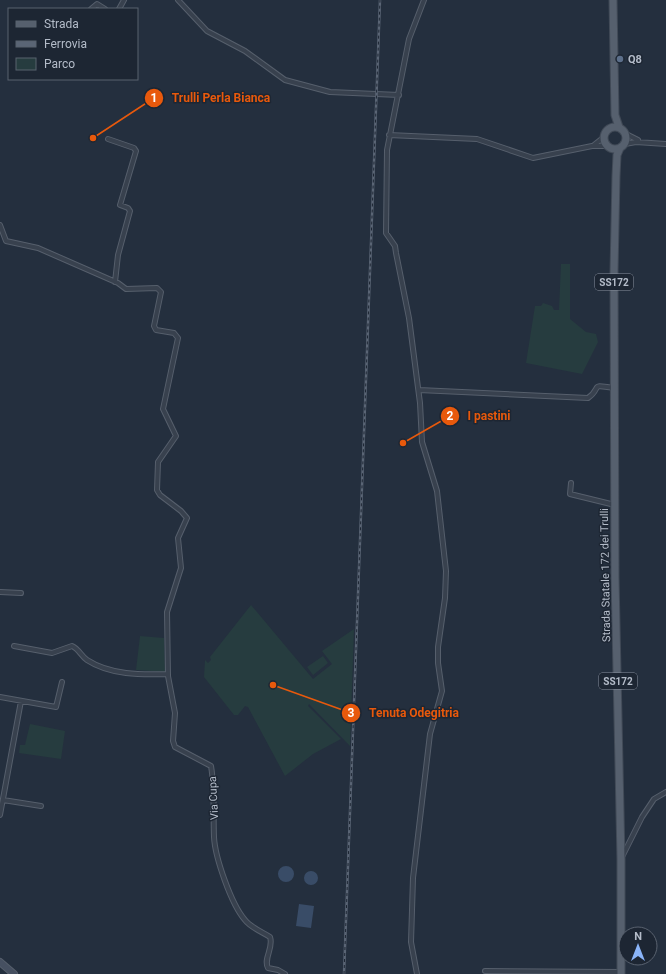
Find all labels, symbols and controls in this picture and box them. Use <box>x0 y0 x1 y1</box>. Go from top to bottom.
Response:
legend <box>8 8 138 80</box>
text: Strada <box>44 17 79 31</box>
text: Ferrovia <box>44 37 87 51</box>
place label: Q8 <box>628 53 642 66</box>
marker: Q8 <box>615 54 625 64</box>
text: Parco <box>44 57 75 71</box>
callout: Trulli Perla Bianca <box>144 86 278 110</box>
text: 1 <box>151 91 157 105</box>
text: Trulli Perla Bianca <box>172 91 271 105</box>
road number: SS172 <box>595 274 633 290</box>
callout: I pastini <box>440 404 519 428</box>
text: 2 <box>447 409 454 423</box>
text: I pastini <box>468 409 510 423</box>
street label: Strada Statale 172 dei Trulli <box>598 508 613 642</box>
road number: SS172 <box>599 673 637 689</box>
callout: Tenuta Odegitria <box>341 701 467 725</box>
text: 3 <box>348 706 355 720</box>
text: Tenuta Odegitria <box>369 706 460 720</box>
street label: Via Cupa <box>206 776 221 820</box>
north arrow <box>618 926 658 966</box>
text: N <box>634 930 642 943</box>

